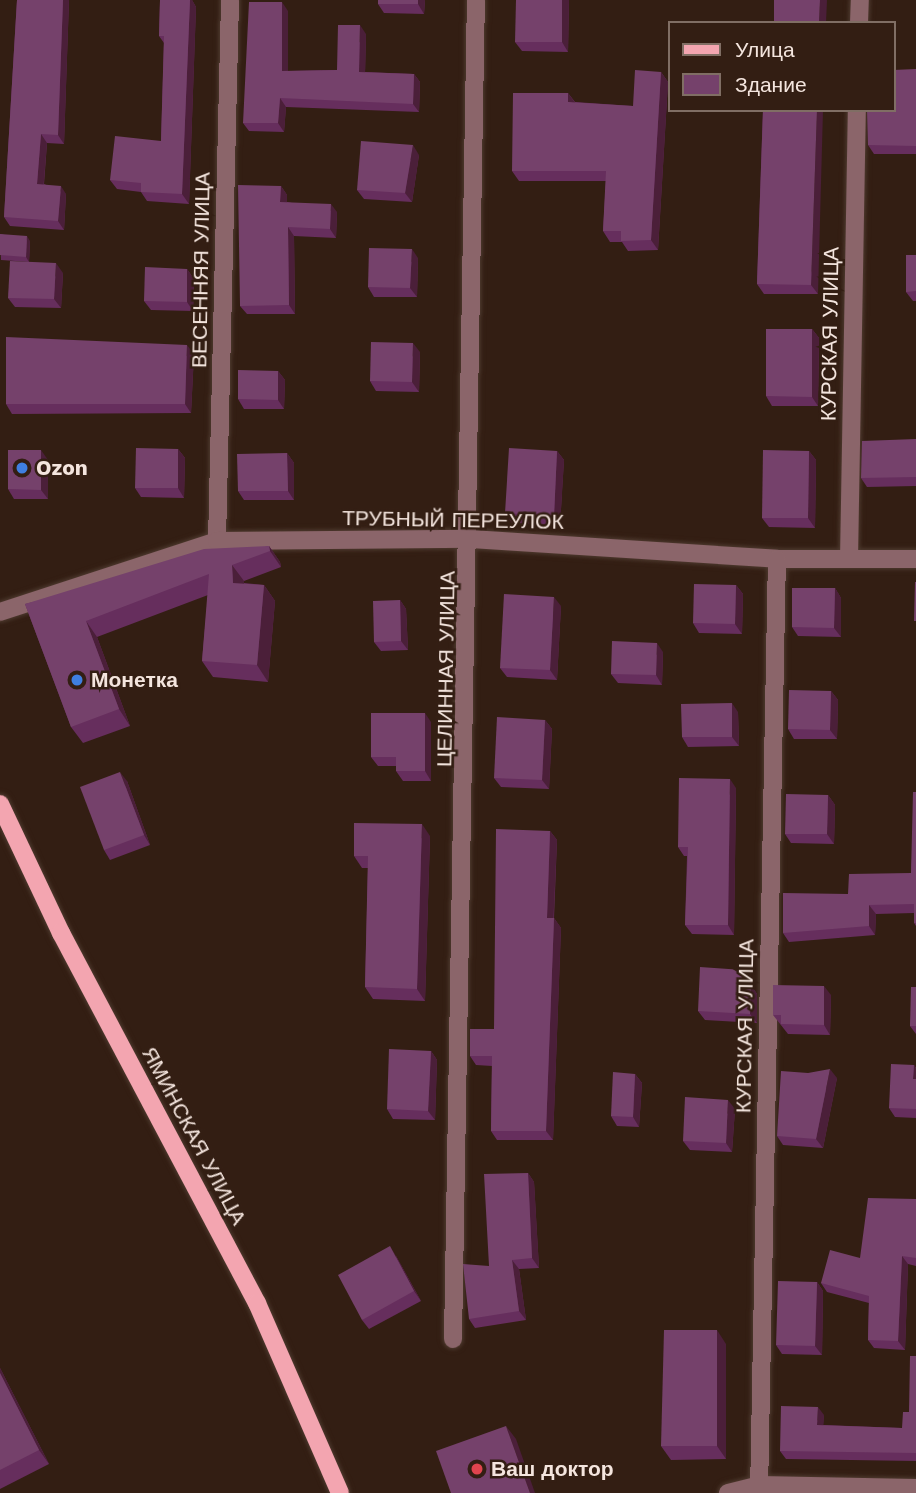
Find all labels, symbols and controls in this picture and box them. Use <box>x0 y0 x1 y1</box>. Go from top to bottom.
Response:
legend <box>668 21 895 112</box>
text: Улица <box>735 37 795 62</box>
text: Здание <box>735 72 807 97</box>
street label: ВЕСЕННЯЯ УЛИЦА <box>187 172 215 368</box>
street label: КУРСКАЯ УЛИЦА <box>816 247 844 421</box>
place label: Ozon <box>36 455 88 481</box>
marker: Ozon <box>14 460 30 476</box>
street label: ТРУБНЫЙ ПЕРЕУЛОК <box>342 505 564 535</box>
street label: ЦЕЛИННАЯ УЛИЦА <box>432 571 460 767</box>
place label: Монетка <box>91 667 178 693</box>
marker: Монетка <box>69 672 85 688</box>
street label: КУРСКАЯ УЛИЦА <box>731 939 759 1113</box>
street label: ЯМИНСКАЯ УЛИЦА <box>136 1043 252 1229</box>
place label: Ваш доктор <box>491 1456 614 1482</box>
marker: Ваш доктор <box>469 1461 485 1477</box>

